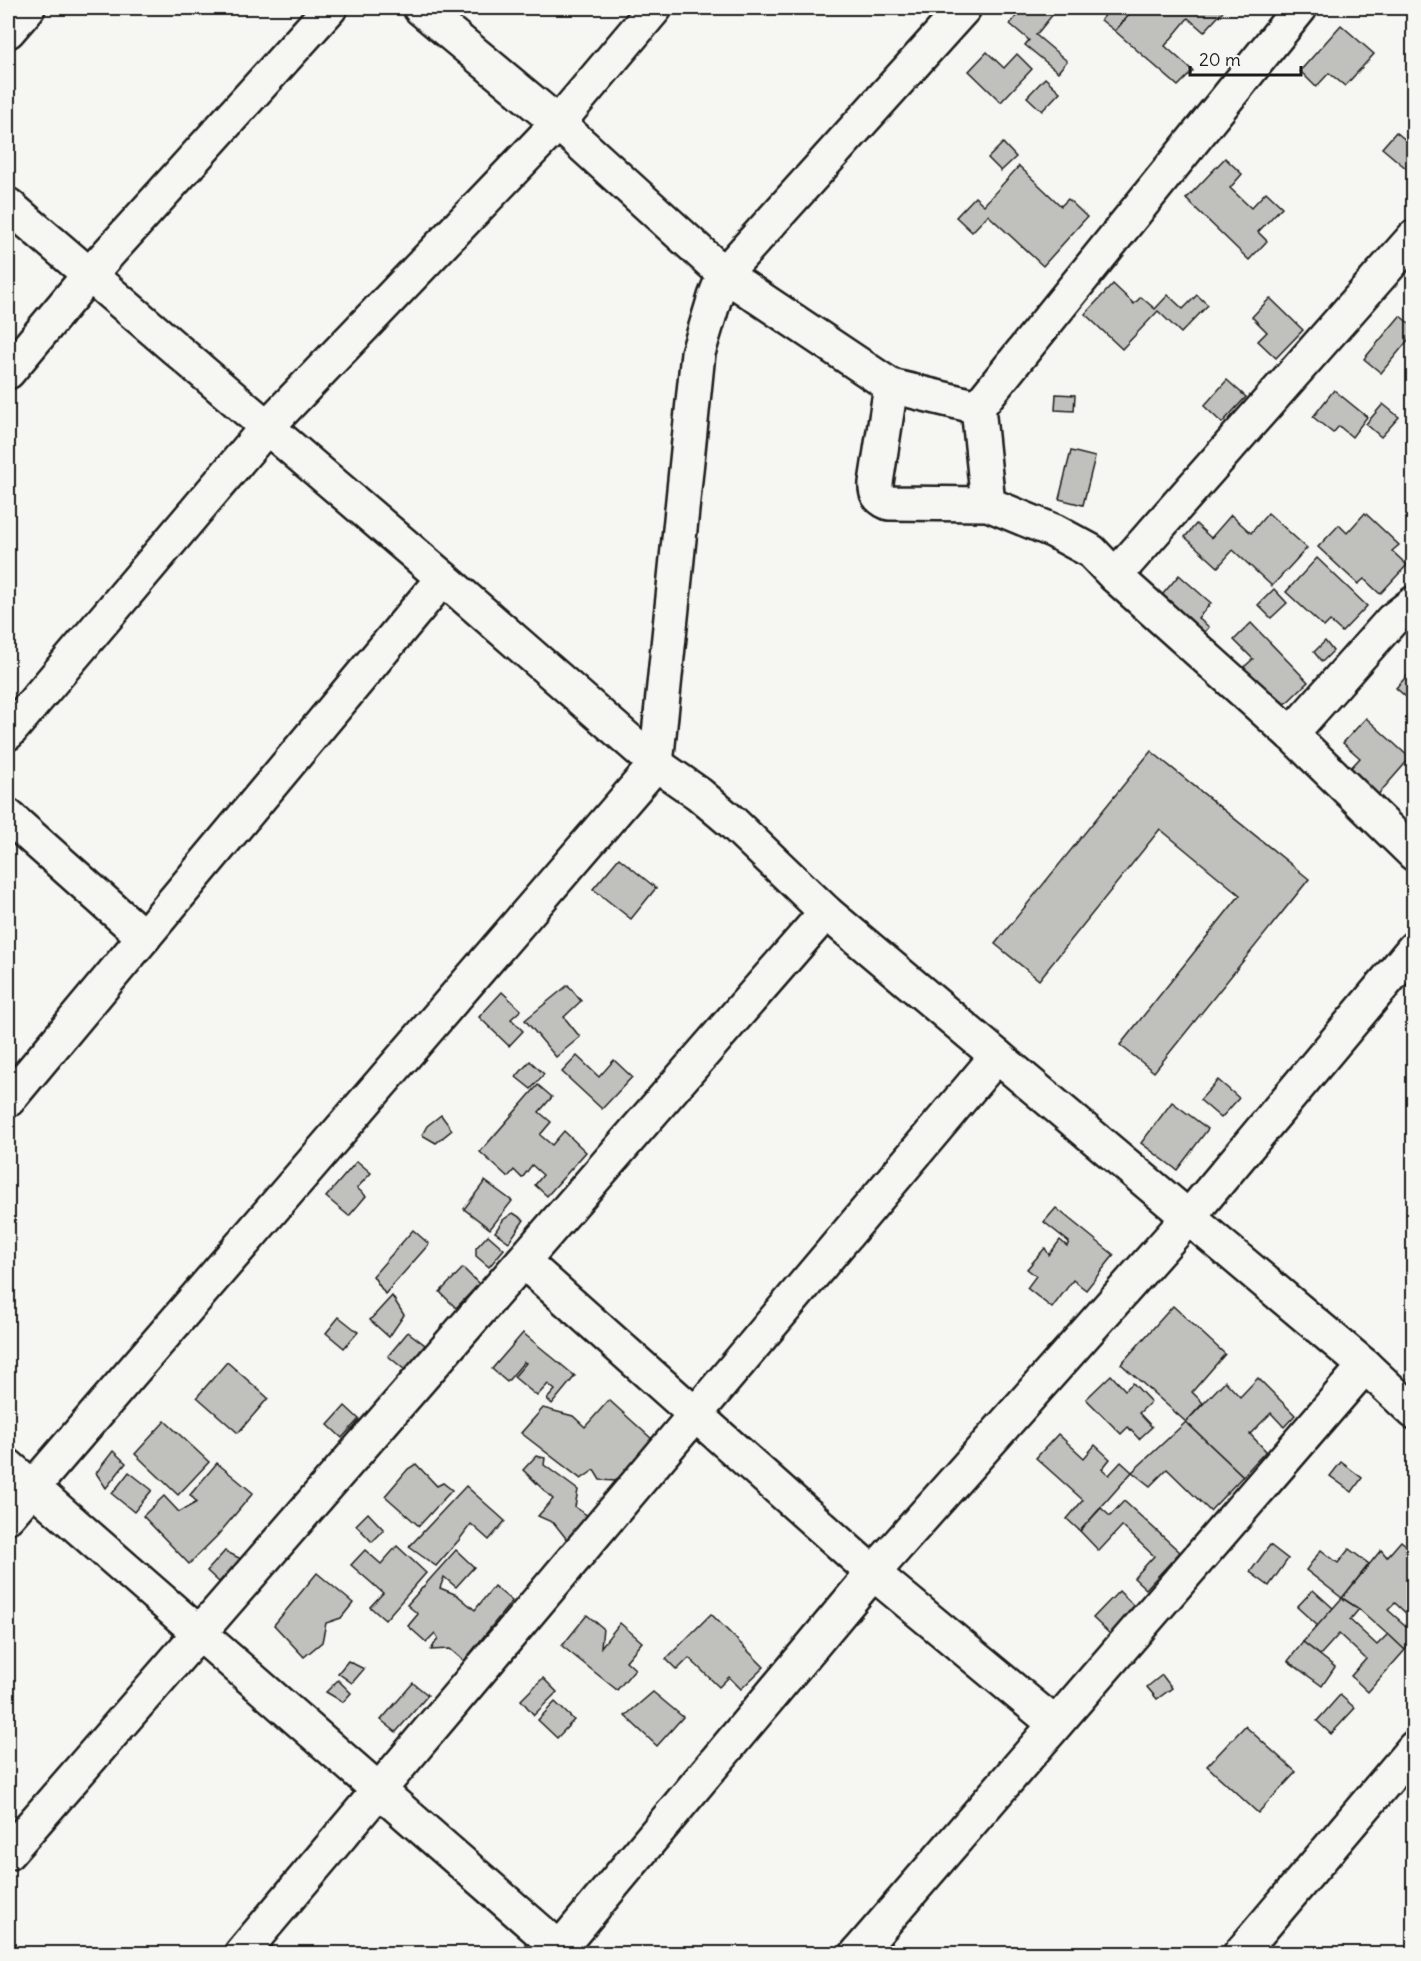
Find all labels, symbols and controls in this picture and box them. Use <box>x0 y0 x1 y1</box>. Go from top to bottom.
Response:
scale bar <box>1190 39 1301 77</box>
text: 20 m <box>1199 48 1241 71</box>

